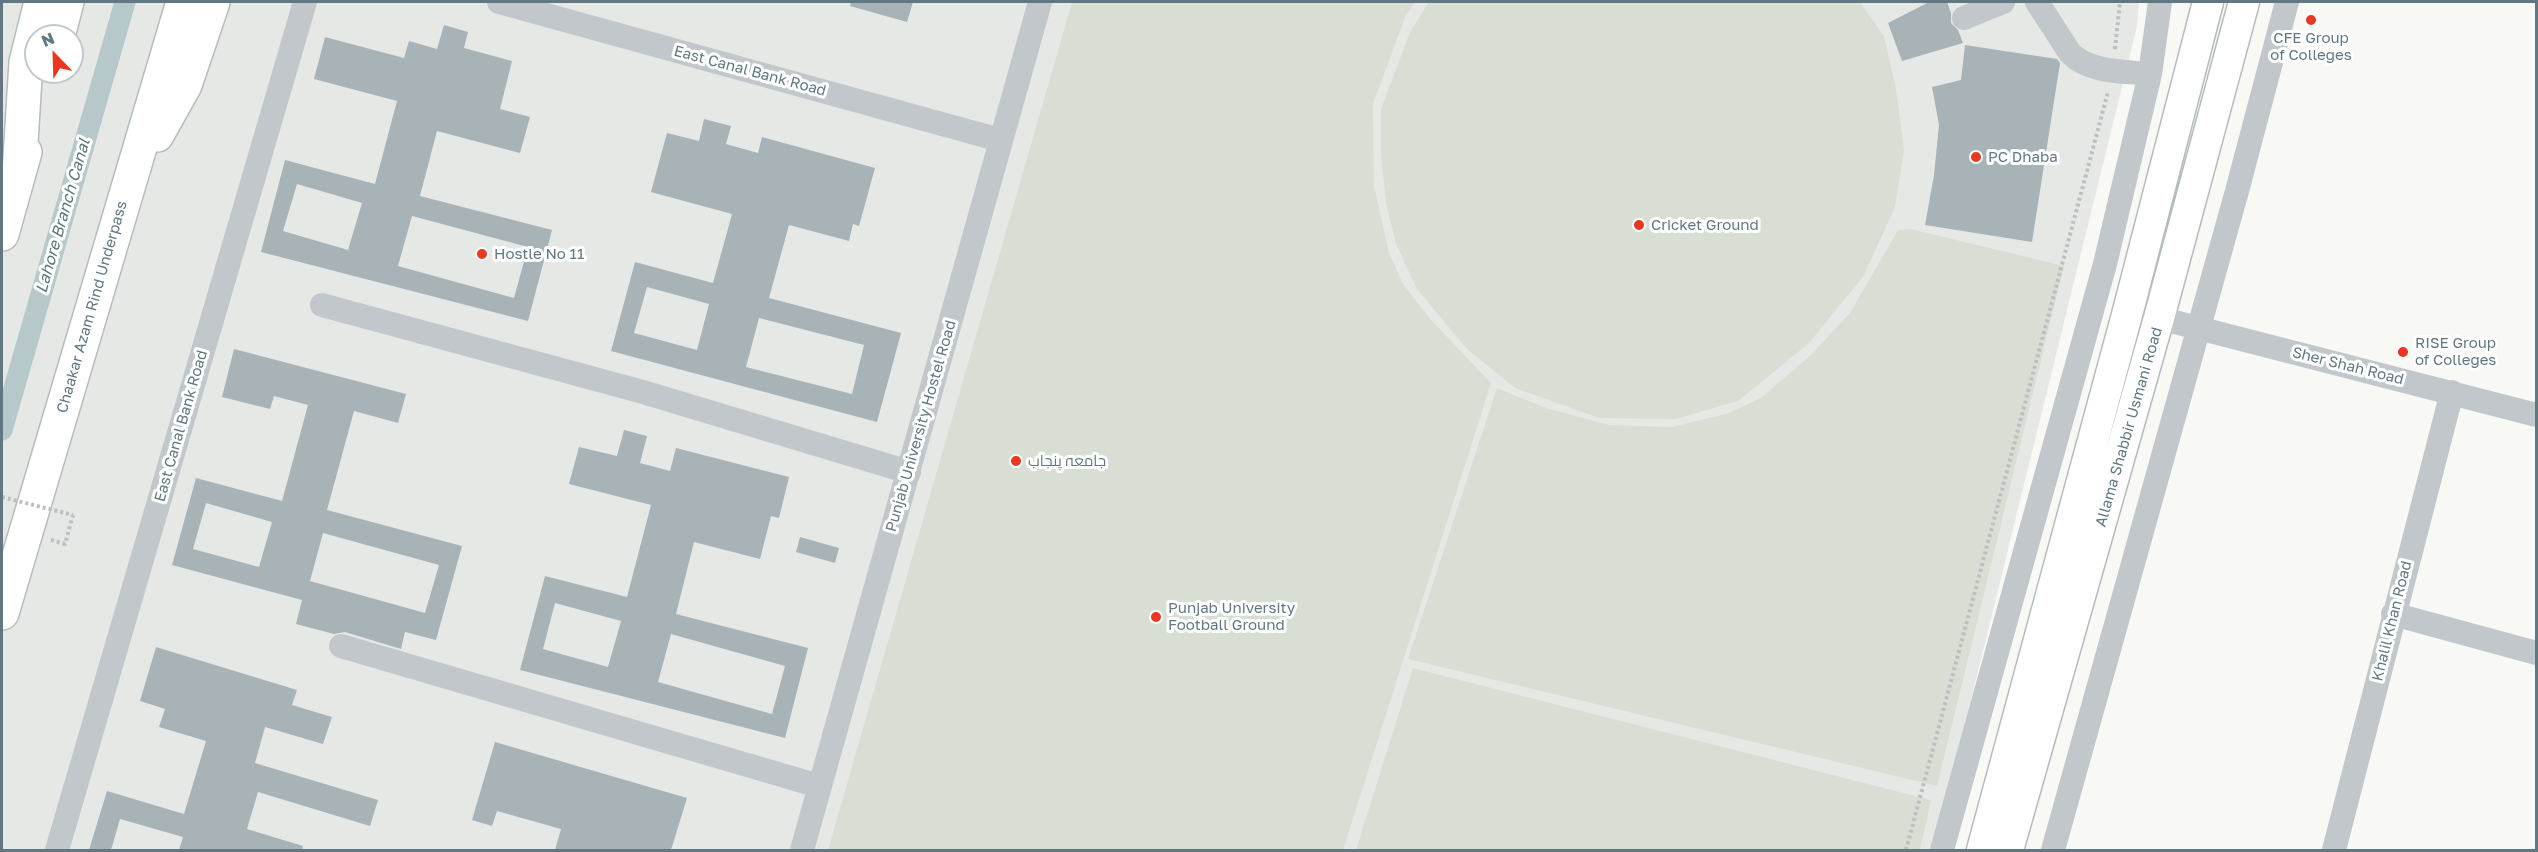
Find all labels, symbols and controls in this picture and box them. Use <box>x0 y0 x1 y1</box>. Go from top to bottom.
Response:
marker: CFE Group of Colleges <box>2304 13 2318 27</box>
north arrow <box>24 24 84 84</box>
text: N <box>38 28 57 51</box>
place label: CFE Group of Colleges <box>2270 29 2352 64</box>
street label: East Canal Bank Road <box>672 42 828 100</box>
water label: Lahore Branch Canal <box>32 137 94 295</box>
place label: PC Dhaba <box>1988 148 2058 166</box>
marker: PC Dhaba <box>1969 150 1983 164</box>
street label: Chaakar Azam Rind Underpass <box>53 199 131 415</box>
place label: Cricket Ground <box>1651 216 1759 234</box>
marker: Cricket Ground <box>1632 218 1646 232</box>
place label: Hostle No 11 <box>494 245 584 263</box>
marker: Hostle No 11 <box>475 247 489 261</box>
street label: Punjab University Hostel Road <box>882 318 960 534</box>
street label: Allama Shabbir Usmani Road <box>2092 325 2166 529</box>
place label: RISE Group of Colleges <box>2415 334 2496 369</box>
street label: Sher Shah Road <box>2290 343 2406 389</box>
marker: RISE Group of Colleges <box>2396 345 2410 359</box>
street label: East Canal Bank Road <box>151 348 211 504</box>
place label: جامعہ پنجاب <box>1028 452 1106 470</box>
marker: جامعہ پنجاب <box>1009 454 1023 468</box>
street label: Khalil Khan Road <box>2368 559 2416 683</box>
place label: Punjab University Football Ground <box>1168 599 1295 634</box>
marker: Punjab University Football Ground <box>1149 610 1163 624</box>

